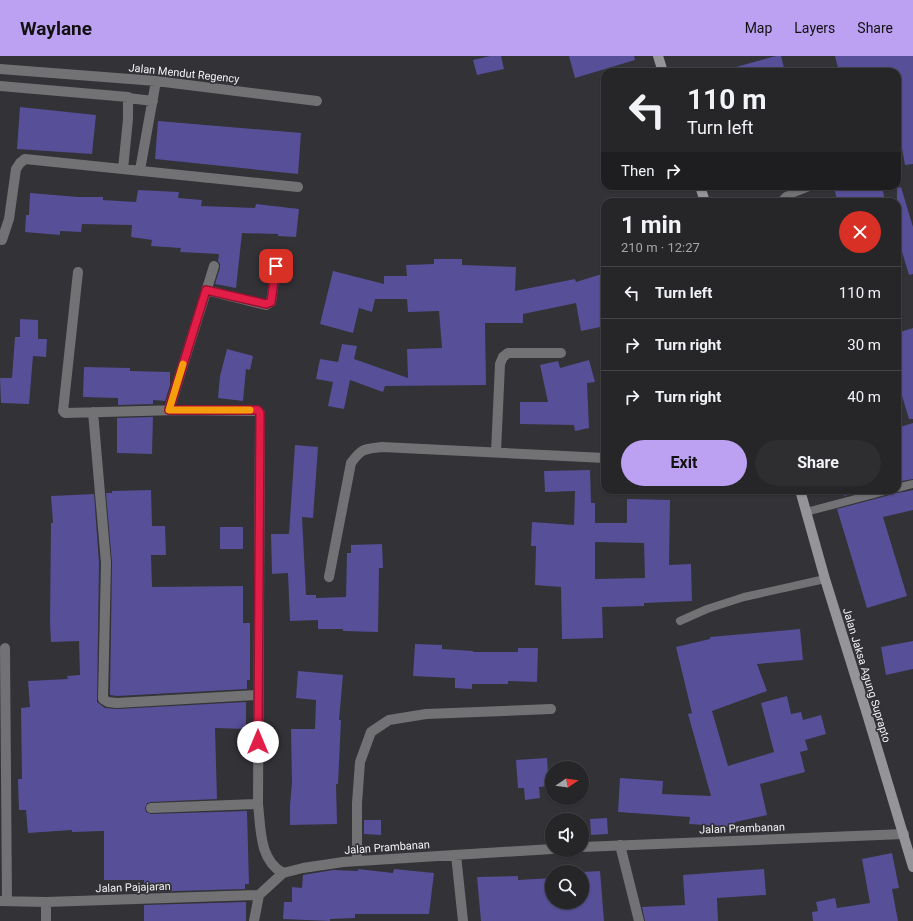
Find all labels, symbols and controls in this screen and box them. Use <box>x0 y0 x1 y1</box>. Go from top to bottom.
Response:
text: Waylane <box>20 17 92 40</box>
text: Map <box>745 20 772 36</box>
text: Layers <box>794 20 835 36</box>
text: Share <box>857 20 893 36</box>
street label: Jalan Mendut Regency <box>128 61 241 86</box>
text: 110 m <box>687 83 766 116</box>
icon: left <box>621 84 673 136</box>
text: Turn left <box>687 117 753 138</box>
icon: right <box>662 160 684 182</box>
text: Then <box>621 162 654 180</box>
text: 1 min <box>621 211 681 239</box>
button: close <box>839 211 881 253</box>
text: 210 m · 12:27 <box>621 240 700 255</box>
pin <box>259 249 293 283</box>
icon: arrive <box>265 255 287 277</box>
icon: left <box>621 282 643 304</box>
text: Turn left <box>655 284 712 302</box>
text: 110 m <box>839 284 881 302</box>
icon: right <box>621 334 643 356</box>
text: Turn right <box>655 336 721 354</box>
text: 30 m <box>847 336 881 354</box>
icon: right <box>621 386 643 408</box>
text: Turn right <box>655 388 721 406</box>
text: 40 m <box>847 388 881 406</box>
button: Exit <box>621 440 747 486</box>
button: Share <box>755 440 881 486</box>
street label: Jalan Jaksa Agung Suprapto <box>840 606 893 744</box>
position arrow <box>237 721 279 763</box>
north arrow <box>545 761 589 805</box>
map controls <box>545 761 589 909</box>
button: sound <box>545 813 589 857</box>
street label: Jalan Prambanan <box>699 821 785 836</box>
street label: Jalan Prambanan <box>344 838 430 857</box>
button: search <box>545 865 589 909</box>
street label: Jalan Pajajaran <box>95 880 171 895</box>

